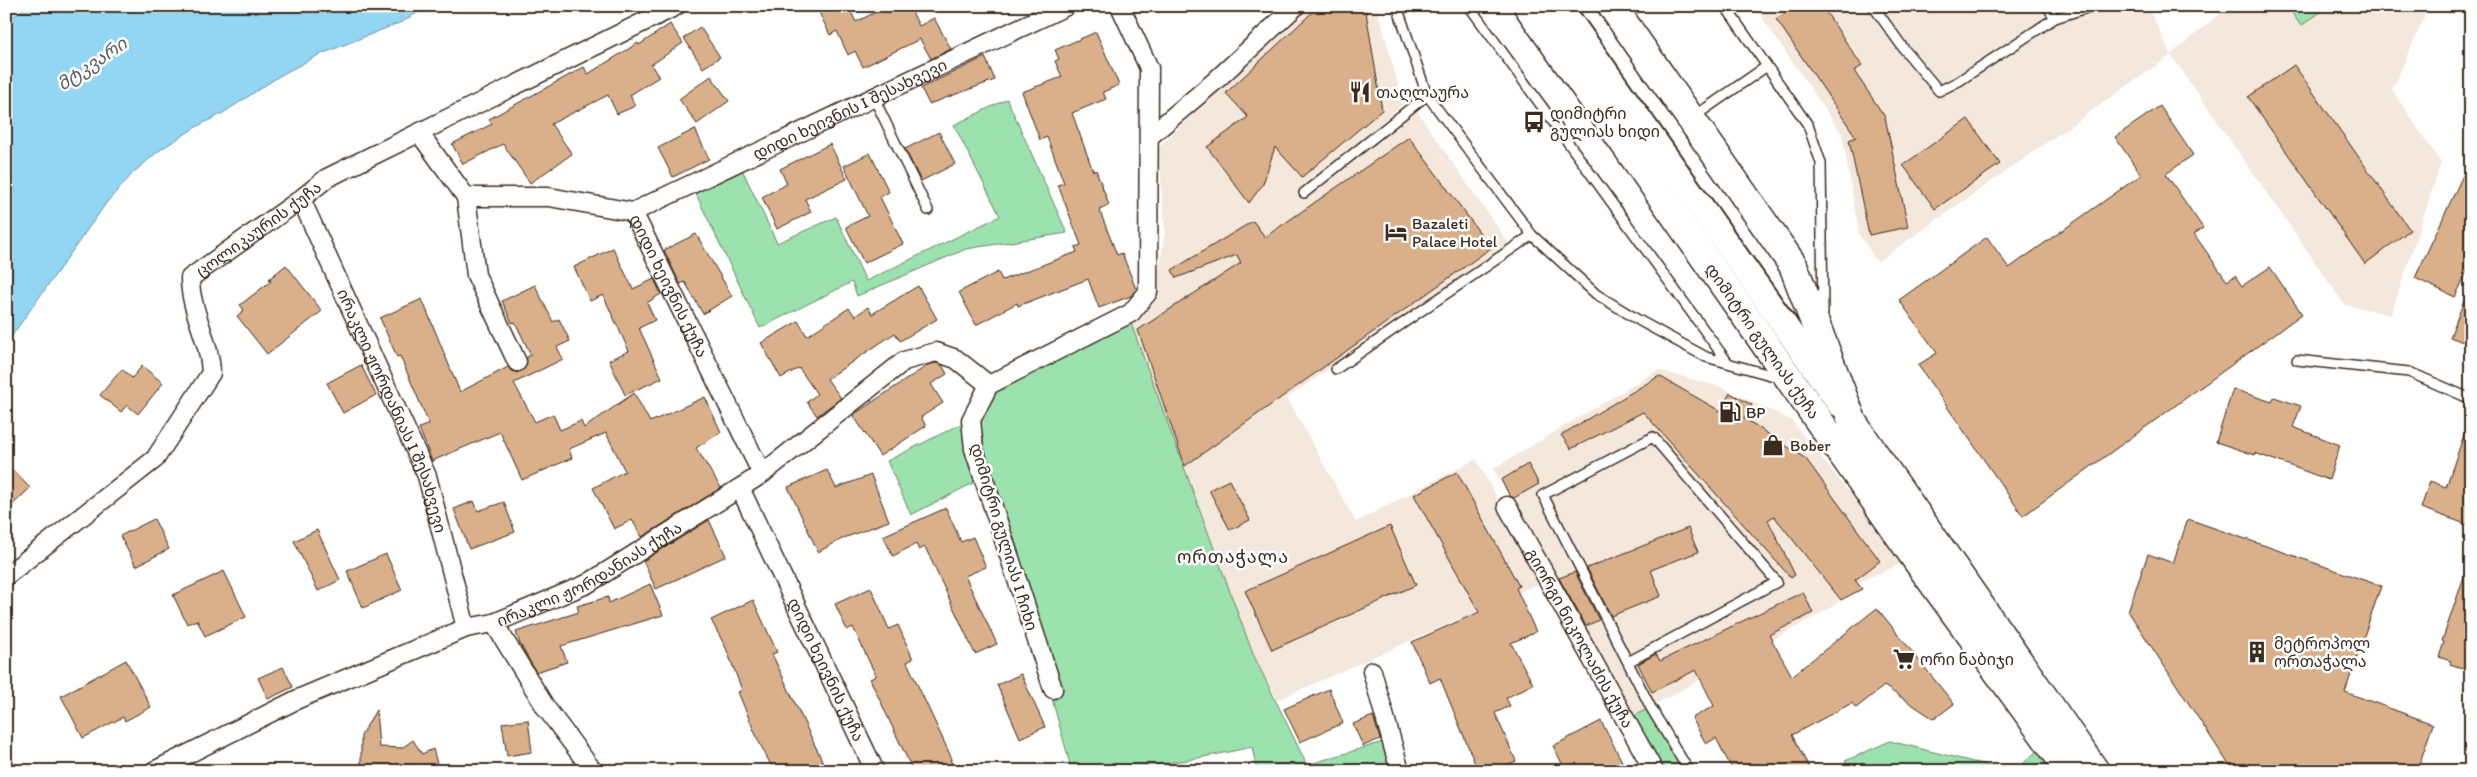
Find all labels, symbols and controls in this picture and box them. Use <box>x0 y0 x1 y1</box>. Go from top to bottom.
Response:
water label: მტკვარი <box>53 32 132 95</box>
street label: დიდი ხეივნის I შესახვევი <box>750 55 950 164</box>
restaurant icon: თაღლაურა <box>1347 79 1373 105</box>
place label: თაღლაურა <box>1376 83 1469 103</box>
place label: დიმიტრი გულიას ხიდი <box>1550 104 1660 142</box>
bus stop icon: დიმიტრი გულიას ხიდი <box>1521 109 1547 135</box>
street label: ცოლიკაურის ქუჩა <box>192 177 325 280</box>
street label: დიდი ხეივნის ქუჩა <box>625 211 712 360</box>
place label: Bazaleti Palace Hotel <box>1412 214 1498 251</box>
hotel icon: Bazaleti Palace Hotel <box>1383 219 1409 245</box>
street label: დიმიტრი გულიას ქუჩა <box>1701 259 1824 422</box>
street label: ირაკლი ჟორდანიას I შესახვევი <box>334 286 451 535</box>
fuel station icon: BP <box>1717 399 1743 425</box>
place label: BP <box>1746 403 1765 422</box>
shop icon: Bober <box>1760 432 1786 458</box>
place label: Bober <box>1790 436 1830 455</box>
street label: დიმიტრი გულიას I ჩიხი <box>965 441 1042 633</box>
street label: ირაკლი ჟორდანიას ქუჩა <box>494 517 685 630</box>
street label: გიორგი ნიკოლაძის ქუჩა <box>1523 545 1638 731</box>
district label: ორთაჭალა <box>1177 546 1289 568</box>
street label: დიდი ხეივნის ქუჩა <box>783 595 869 744</box>
place label: მეტროპოლ ორთაჭალა <box>2274 634 2370 672</box>
building icon: მეტროპოლ ორთაჭალა <box>2244 639 2270 665</box>
supermarket icon: ორი ნაბიჯი <box>1891 646 1917 672</box>
place label: ორი ნაბიჯი <box>1920 650 2014 669</box>

